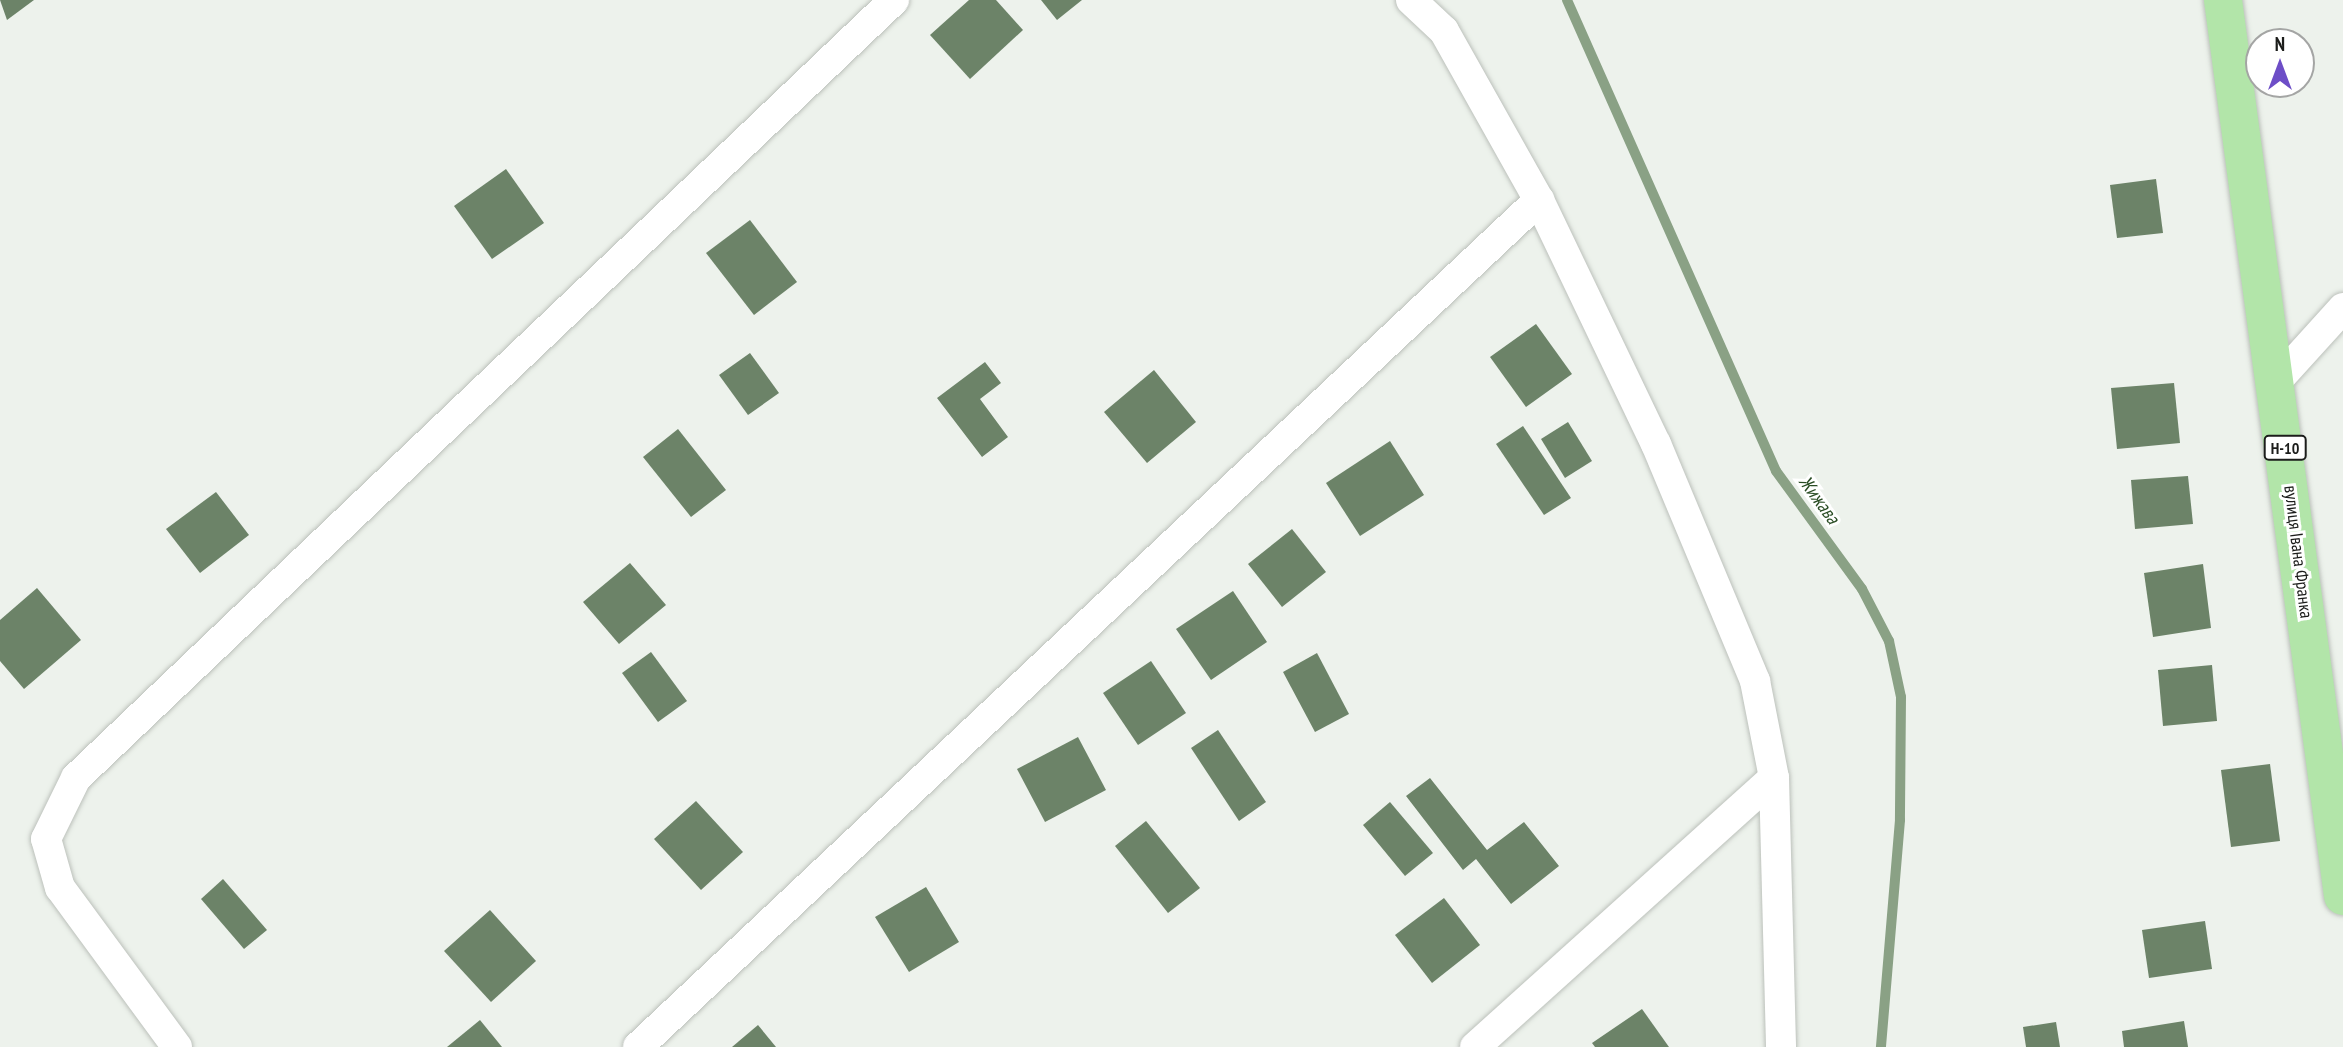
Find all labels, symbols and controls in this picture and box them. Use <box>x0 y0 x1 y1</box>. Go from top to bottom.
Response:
north arrow <box>2245 28 2315 98</box>
text: N <box>2275 32 2285 56</box>
road number: Н-10 <box>2262 436 2308 461</box>
water label: Жижава <box>1794 472 1844 528</box>
street label: вулиця Івана Франка <box>2279 484 2317 620</box>

